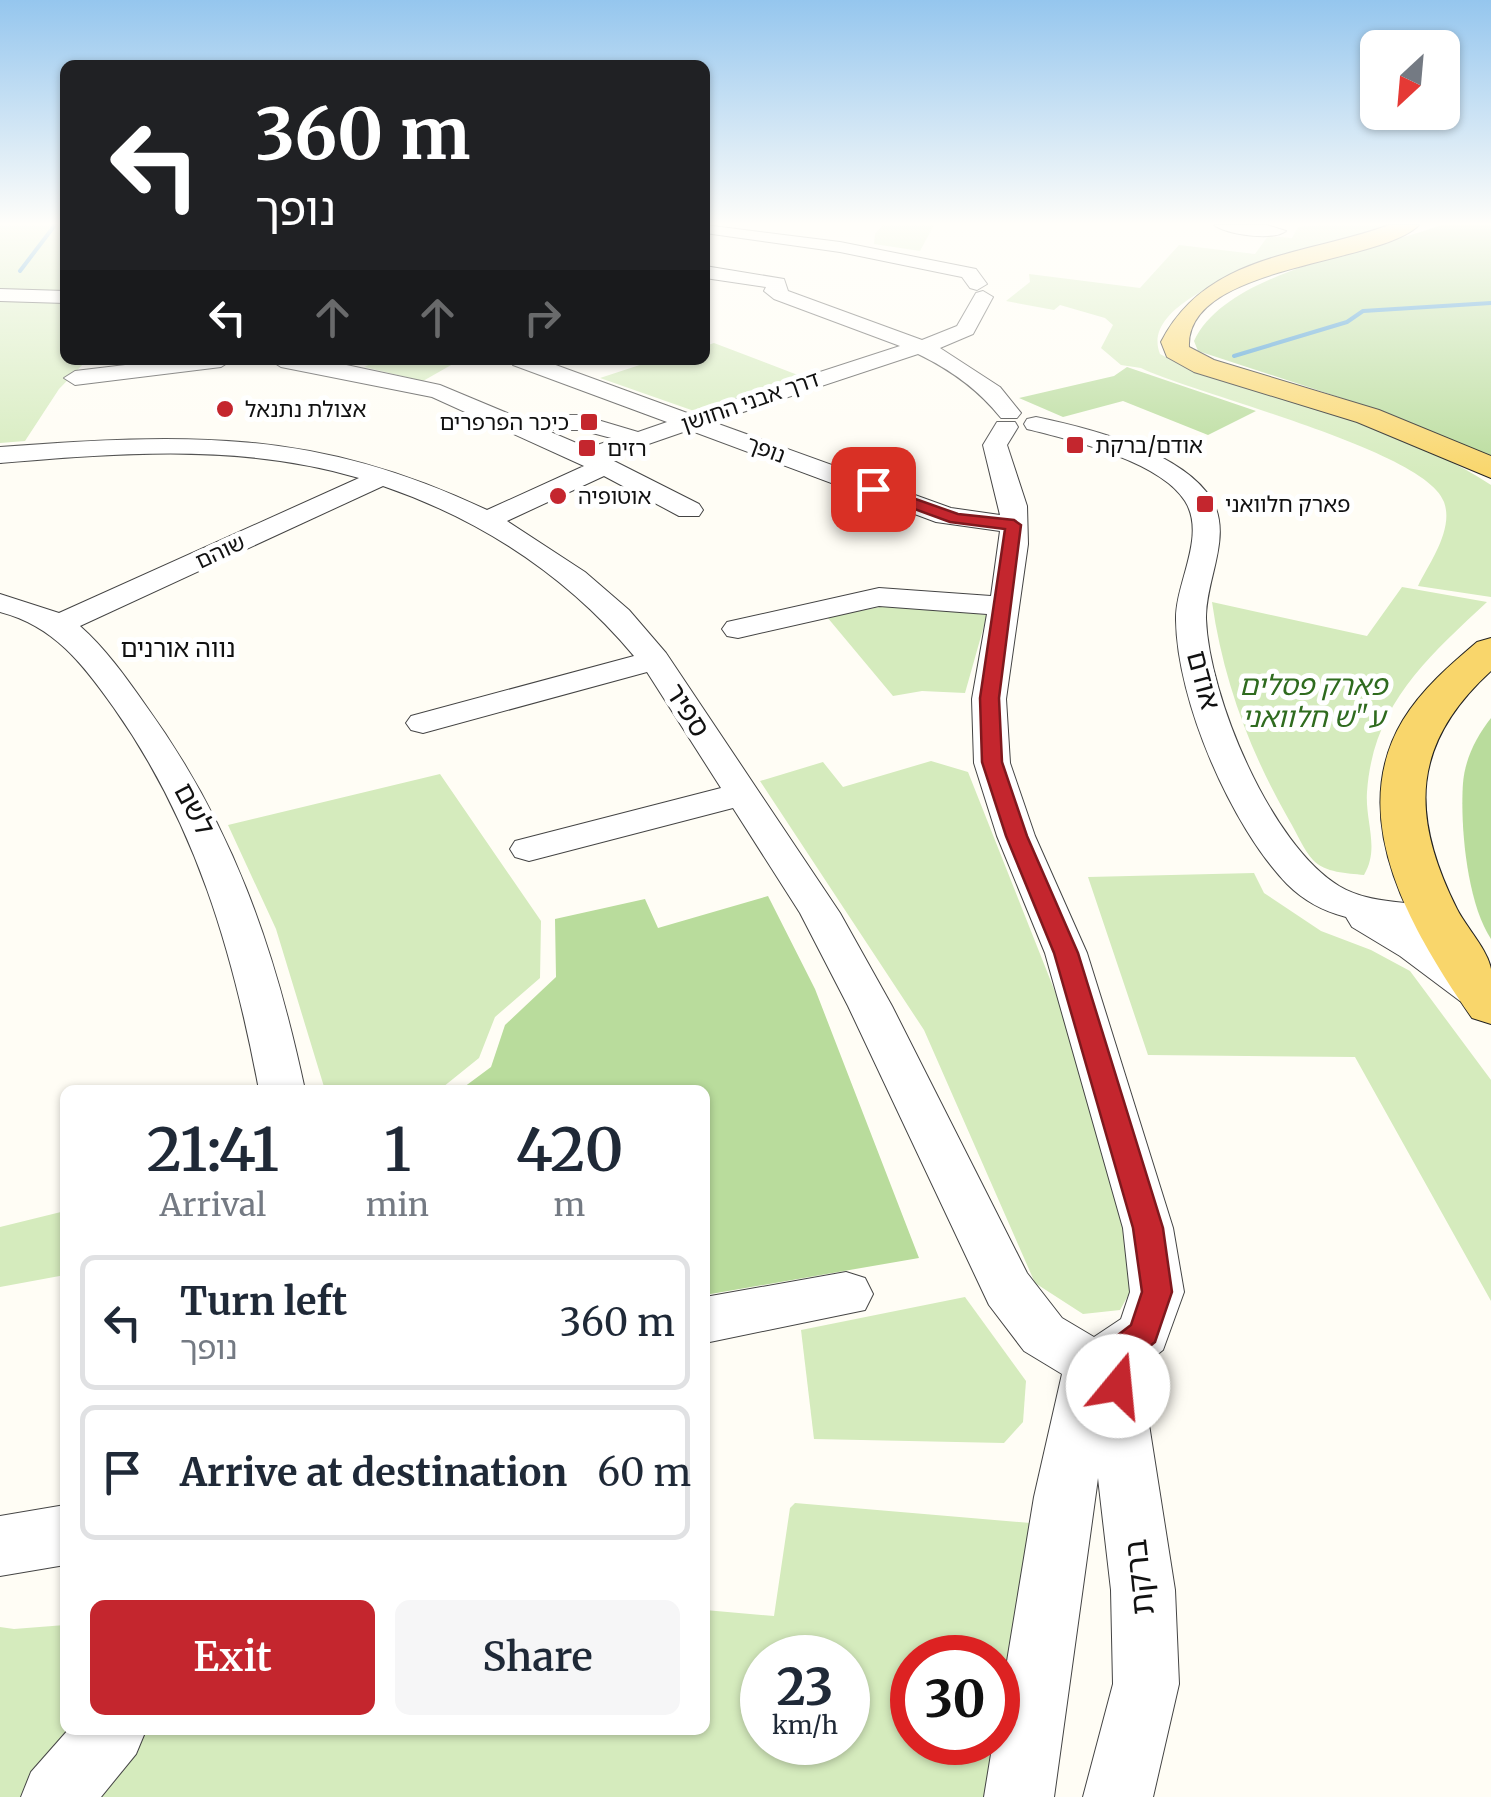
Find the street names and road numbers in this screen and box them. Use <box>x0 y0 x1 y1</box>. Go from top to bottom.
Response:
street label: דרך אבני החושן <box>677 364 823 438</box>
street label: נופך <box>743 429 789 469</box>
street label: שוהם <box>191 527 249 575</box>
street label: אודם <box>1179 646 1229 714</box>
street label: ספיר <box>657 676 719 744</box>
street label: לשם <box>166 776 224 842</box>
street label: ברקת <box>1115 1537 1163 1617</box>

